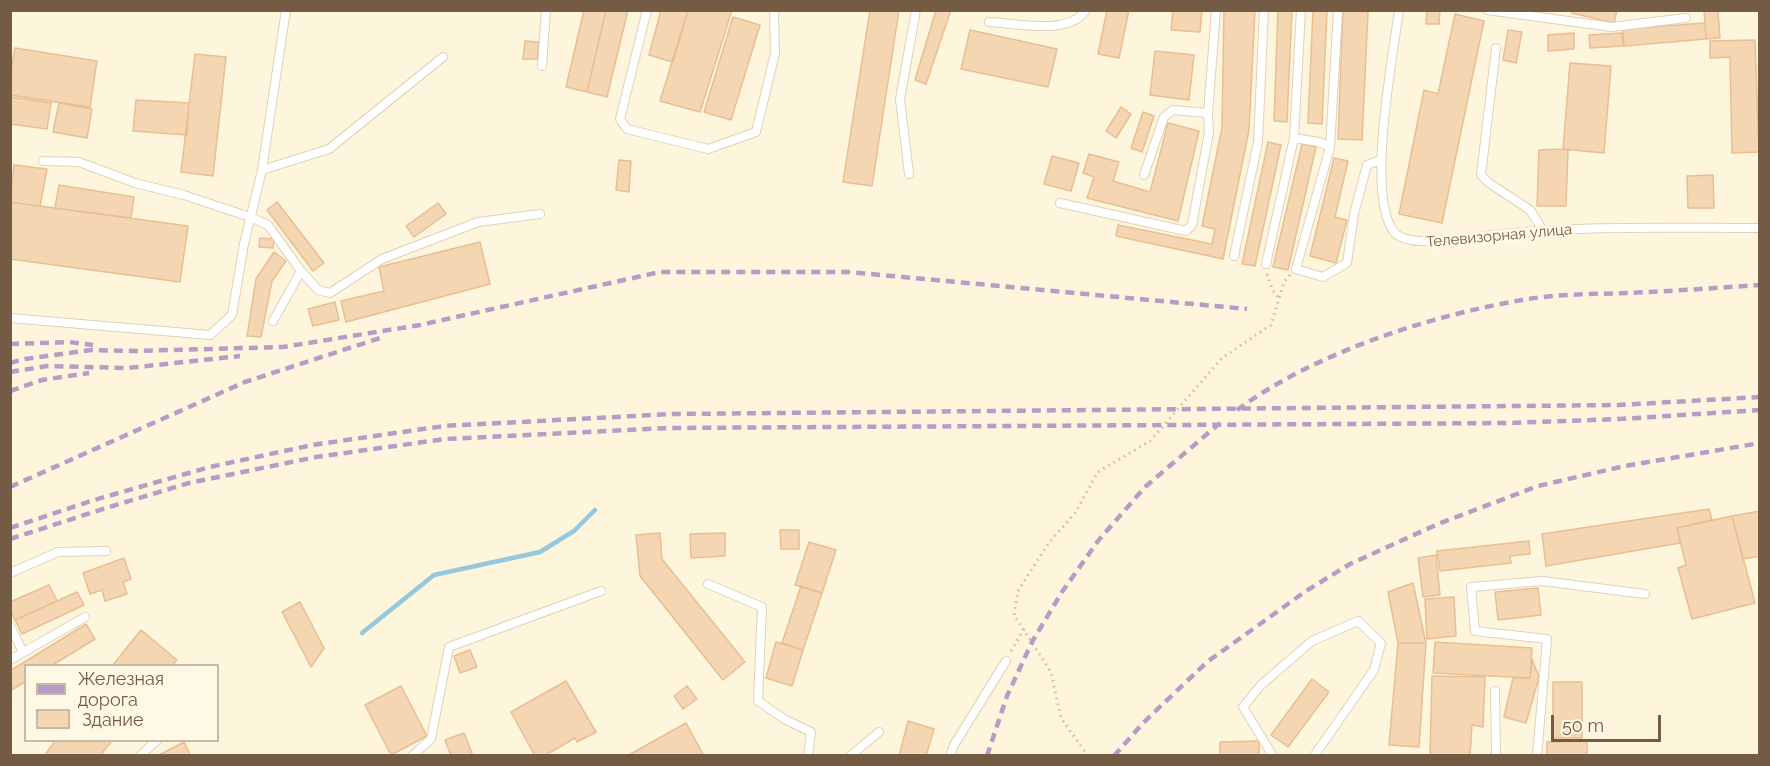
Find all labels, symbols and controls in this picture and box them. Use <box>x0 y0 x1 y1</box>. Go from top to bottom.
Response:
street label: Телевизорная улица <box>1425 221 1573 251</box>
legend <box>24 664 219 742</box>
text: Железная дорога <box>78 668 164 710</box>
scale bar <box>1554 703 1664 741</box>
text: Здание <box>82 709 144 730</box>
text: 50 m <box>1562 715 1604 736</box>

